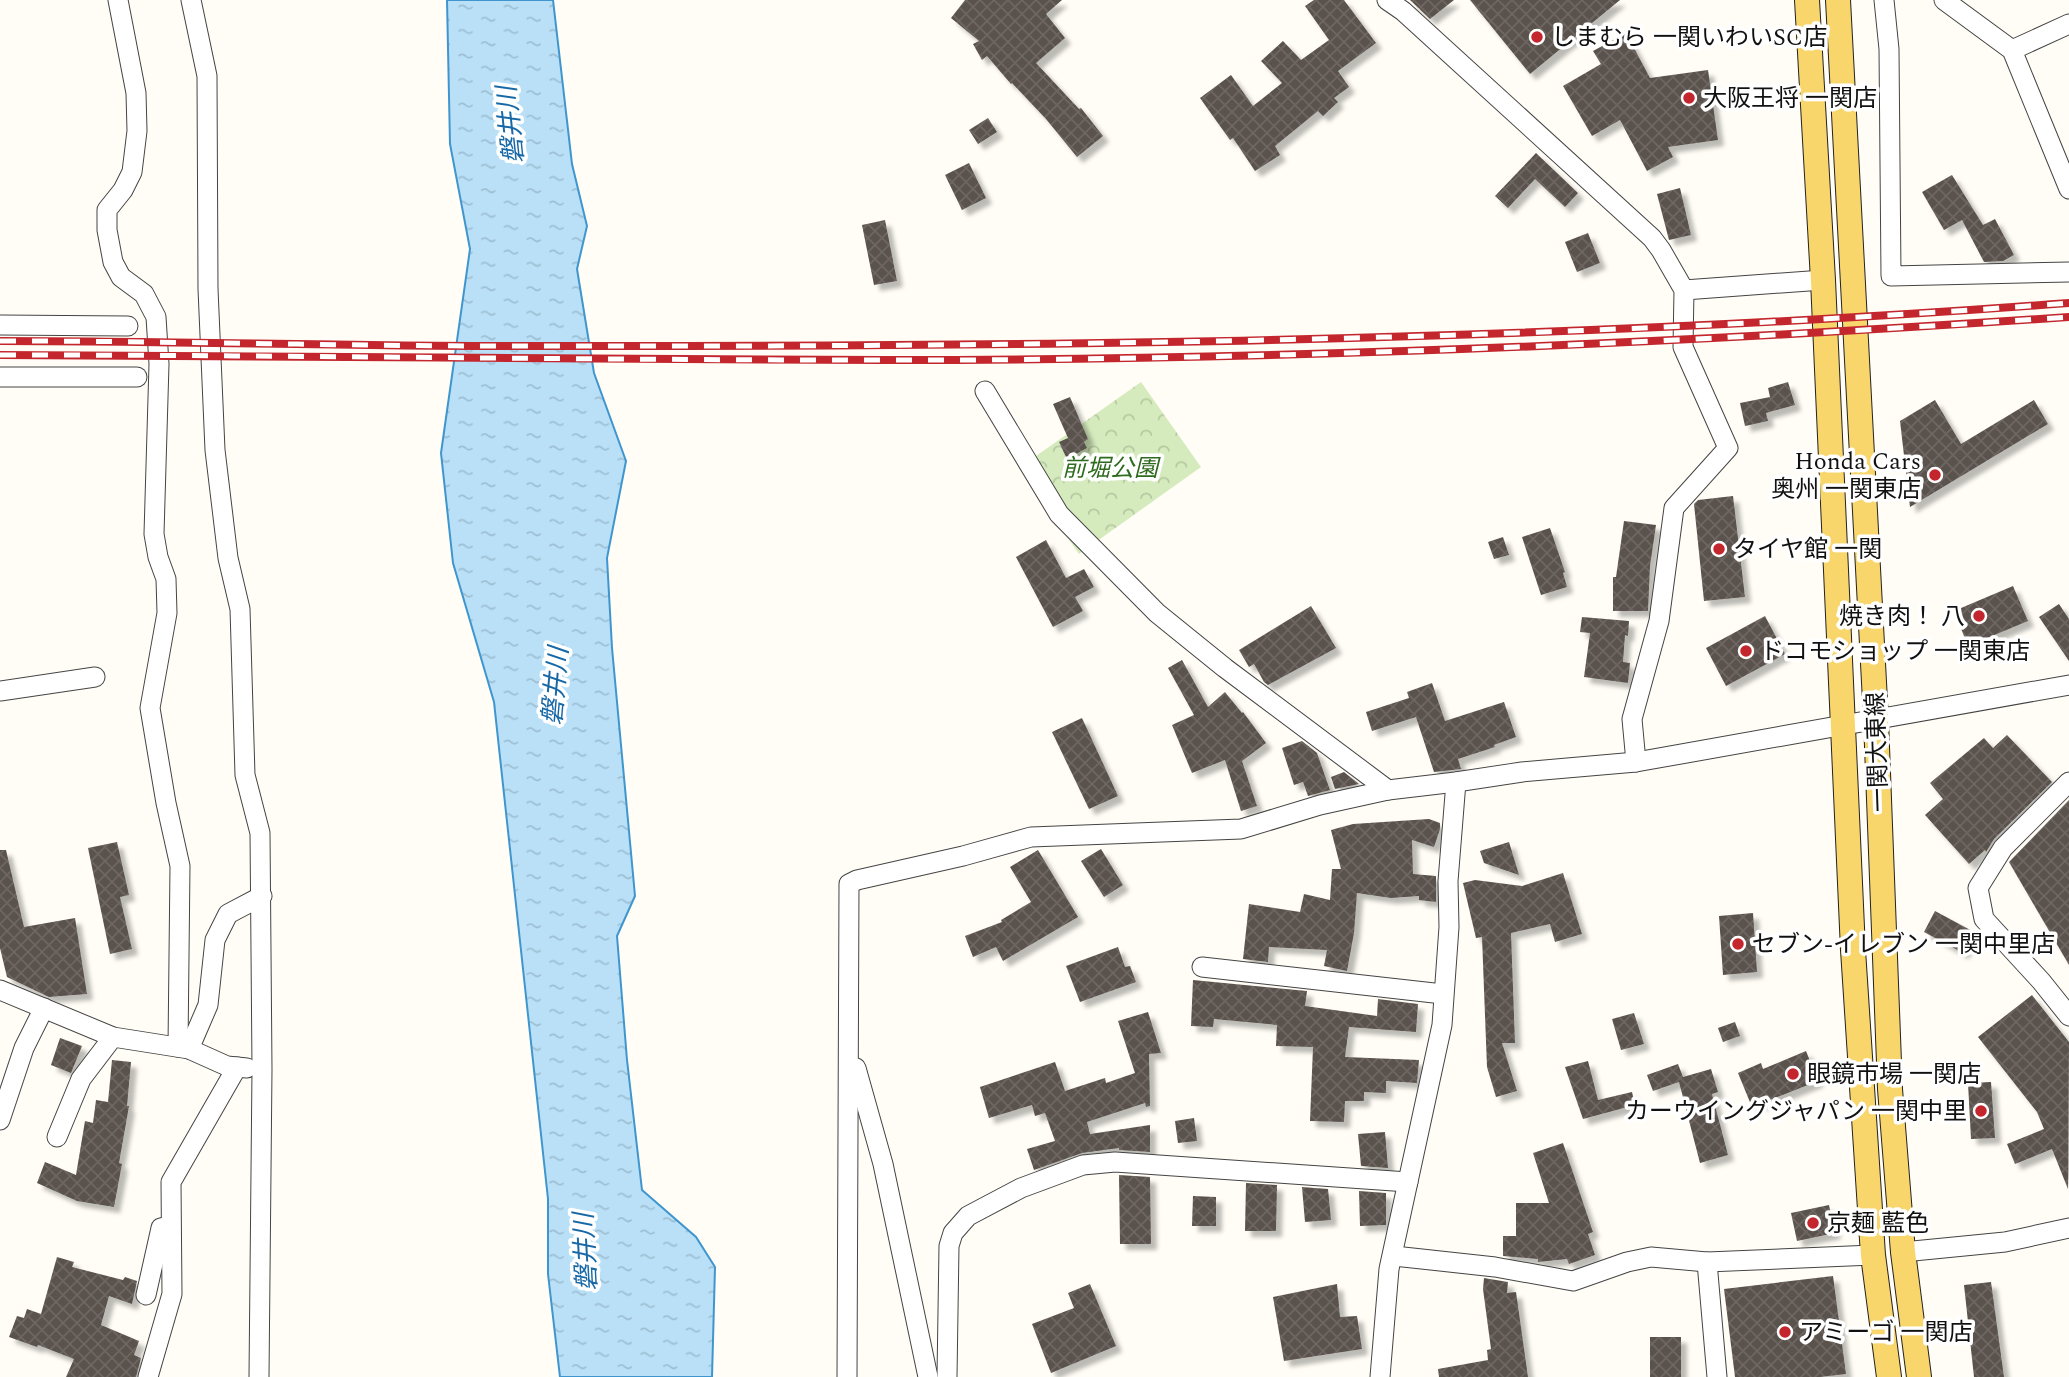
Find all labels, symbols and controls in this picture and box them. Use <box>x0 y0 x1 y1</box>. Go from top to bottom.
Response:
place label: しまむら 一関いわいSC店 <box>1551 20 1827 56</box>
marker: しまむら 一関いわいSC店 <box>1529 29 1545 45</box>
water label: 磐井川 <box>487 81 535 166</box>
place label: 大阪王将 一関店 <box>1703 81 1877 117</box>
marker: 大阪王将 一関店 <box>1681 90 1697 106</box>
place label: Honda Cars 奥州 一関東店 <box>1771 444 1921 508</box>
park label: 前堀公園 <box>1062 451 1161 487</box>
marker: Honda Cars 奥州 一関東店 <box>1927 467 1943 483</box>
place label: タイヤ館 一関 <box>1733 532 1882 568</box>
marker: タイヤ館 一関 <box>1711 541 1727 557</box>
place label: 焼き肉！ 八 <box>1839 599 1965 635</box>
marker: 焼き肉！ 八 <box>1971 608 1987 624</box>
place label: ドコモショップ 一関東店 <box>1760 634 2030 670</box>
water label: 磐井川 <box>533 643 580 727</box>
marker: ドコモショップ 一関東店 <box>1738 643 1754 659</box>
street label: 一関大東線 <box>1858 691 1898 813</box>
place label: セブン-イレブン 一関中里店 <box>1752 927 2055 963</box>
marker: セブン-イレブン 一関中里店 <box>1730 936 1746 952</box>
place label: 眼鏡市場 一関店 <box>1807 1057 1981 1093</box>
marker: 眼鏡市場 一関店 <box>1785 1066 1801 1082</box>
place label: カーウイングジャパン 一関中里 <box>1625 1094 1967 1130</box>
marker: カーウイングジャパン 一関中里 <box>1973 1103 1989 1119</box>
place label: 京麺 藍色 <box>1827 1206 1929 1242</box>
water label: 磐井川 <box>564 1209 608 1292</box>
marker: 京麺 藍色 <box>1805 1215 1821 1231</box>
place label: アミーゴ 一関店 <box>1799 1315 1973 1351</box>
marker: アミーゴ 一関店 <box>1777 1324 1793 1340</box>

